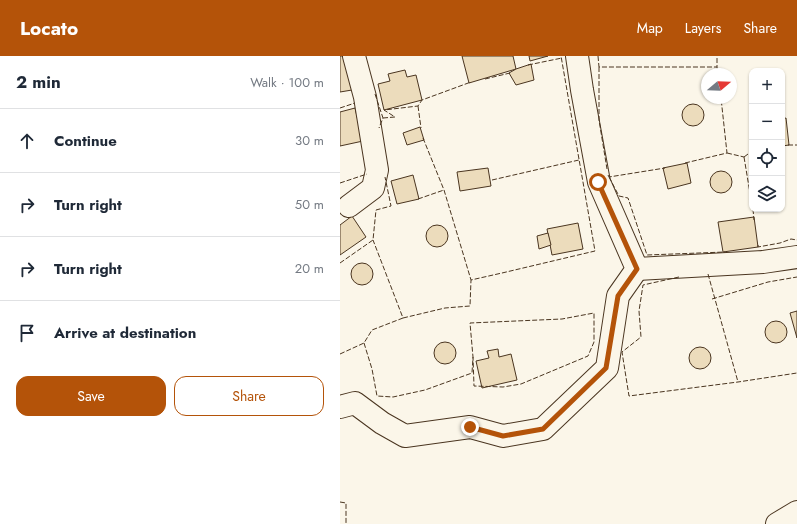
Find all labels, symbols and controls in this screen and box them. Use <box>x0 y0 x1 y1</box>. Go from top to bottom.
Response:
text: Locato <box>20 15 78 42</box>
text: Map <box>637 18 663 38</box>
text: Layers <box>685 18 721 38</box>
text: Share <box>743 18 777 38</box>
north arrow <box>701 68 737 104</box>
map controls <box>749 68 785 212</box>
button: + <box>749 68 785 104</box>
text: 2 min <box>16 70 61 94</box>
text: Walk · 100 m <box>250 73 324 92</box>
button: − <box>749 104 785 140</box>
icon: ahead <box>16 130 38 152</box>
text: Continue <box>54 130 117 152</box>
text: 30 m <box>295 131 324 150</box>
button: locate <box>749 140 785 176</box>
route start <box>589 173 607 191</box>
button: layers <box>749 176 785 212</box>
icon: right <box>16 194 38 216</box>
text: Turn right <box>54 194 122 216</box>
text: 50 m <box>295 195 324 214</box>
icon: right <box>16 258 38 280</box>
text: Turn right <box>54 258 122 280</box>
text: 20 m <box>295 259 324 278</box>
icon: arrive <box>16 322 38 344</box>
text: Arrive at destination <box>54 322 196 344</box>
button: Save <box>16 376 166 416</box>
button: Share <box>174 376 324 416</box>
route end <box>461 418 479 436</box>

